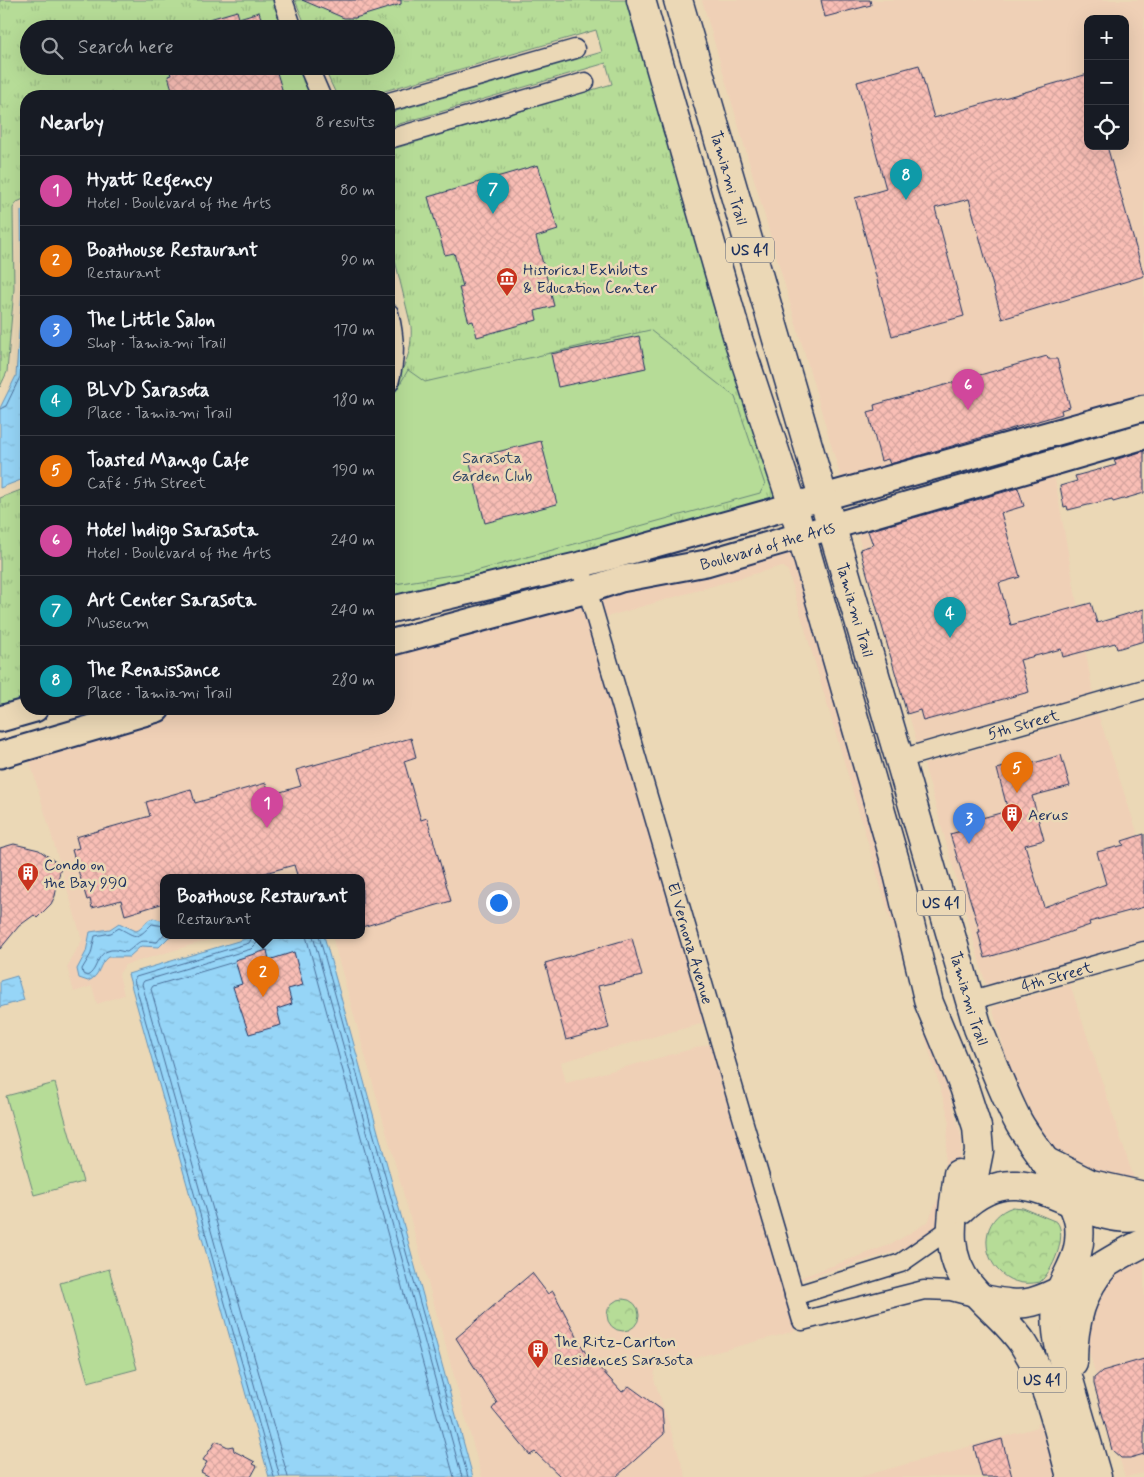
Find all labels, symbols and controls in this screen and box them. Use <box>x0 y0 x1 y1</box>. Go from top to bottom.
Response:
map controls <box>1084 15 1129 150</box>
button: + <box>1084 15 1129 60</box>
search box <box>20 20 395 75</box>
icon: search <box>38 34 66 62</box>
text: Search here <box>78 35 174 60</box>
button: − <box>1084 60 1129 105</box>
button: locate <box>1084 105 1129 150</box>
text: Nearby <box>40 109 104 137</box>
text: 8 results <box>315 112 375 133</box>
street label: Tamiami Trail <box>705 128 752 228</box>
pin: 8 <box>890 159 922 200</box>
text: Hyatt Regency <box>87 168 212 193</box>
pin: 7 <box>477 173 509 214</box>
text: 1 <box>52 180 60 201</box>
text: 80 m <box>340 180 375 201</box>
text: Hotel · Boulevard of the Arts <box>87 193 271 214</box>
text: Boathouse Restaurant <box>87 238 258 263</box>
road number: US 41 <box>726 238 774 262</box>
text: 2 <box>52 250 60 271</box>
text: 90 m <box>341 250 375 271</box>
place label: Historical Exhibits & Education Center <box>523 260 657 299</box>
text: Restaurant <box>87 263 161 284</box>
museum icon: Historical Exhibits & Education Center <box>495 266 519 297</box>
text: The Little Salon <box>87 308 215 333</box>
text: 3 <box>52 320 60 341</box>
text: 170 m <box>333 320 375 341</box>
text: Shop · Tamiami Trail <box>87 333 226 354</box>
pin: 6 <box>952 369 984 410</box>
text: BLVD Sarasota <box>87 378 209 403</box>
text: 4 <box>51 390 61 411</box>
text: 180 m <box>332 390 375 411</box>
text: Place · Tamiami Trail <box>87 403 232 424</box>
text: Toasted Mango Cafe <box>87 448 249 473</box>
park label: Sarasota Garden Club <box>452 448 532 487</box>
text: 5 <box>51 460 61 481</box>
text: 190 m <box>332 460 375 481</box>
text: Café · 5th Street <box>87 473 206 494</box>
street label: Boulevard of the Arts <box>698 517 838 576</box>
text: Hotel Indigo Sarasota <box>87 518 258 543</box>
text: 6 <box>52 530 60 551</box>
text: 240 m <box>331 530 375 551</box>
text: Hotel · Boulevard of the Arts <box>87 543 271 564</box>
street label: Tamiami Trail <box>831 560 878 660</box>
text: Art Center Sarasota <box>87 588 256 613</box>
pin: 4 <box>934 597 966 638</box>
text: 7 <box>51 600 61 621</box>
text: 240 m <box>331 600 375 621</box>
text: Museum <box>87 613 149 634</box>
text: The Renaissance <box>87 658 220 683</box>
text: 8 <box>51 670 61 691</box>
text: 280 m <box>332 670 375 691</box>
text: Place · Tamiami Trail <box>87 683 232 704</box>
street label: 5th Street <box>985 705 1062 745</box>
pin: 5 <box>1001 752 1033 793</box>
pin: 1 <box>251 787 283 828</box>
building icon: Aerus <box>1000 802 1024 833</box>
pin: 3 <box>953 803 985 844</box>
place label: Aerus <box>1028 805 1068 826</box>
place label: Condo on the Bay 990 <box>44 855 127 894</box>
building icon: Condo on the Bay 990 <box>16 861 40 892</box>
popup <box>160 874 365 939</box>
street label: El Vernona Avenue <box>662 880 717 1007</box>
text: Boathouse Restaurant <box>177 884 348 909</box>
your location <box>486 890 512 916</box>
road number: US 41 <box>917 890 965 916</box>
text: Restaurant <box>177 909 251 930</box>
street label: Tamiami Trail <box>944 949 993 1049</box>
pin: 2 <box>247 956 279 997</box>
street label: 4th Street <box>1019 957 1095 998</box>
place label: The Ritz-Carlton Residences Sarasota <box>554 1332 693 1371</box>
building icon: The Ritz-Carlton Residences Sarasota <box>526 1338 550 1369</box>
road number: US 41 <box>1018 1368 1066 1392</box>

